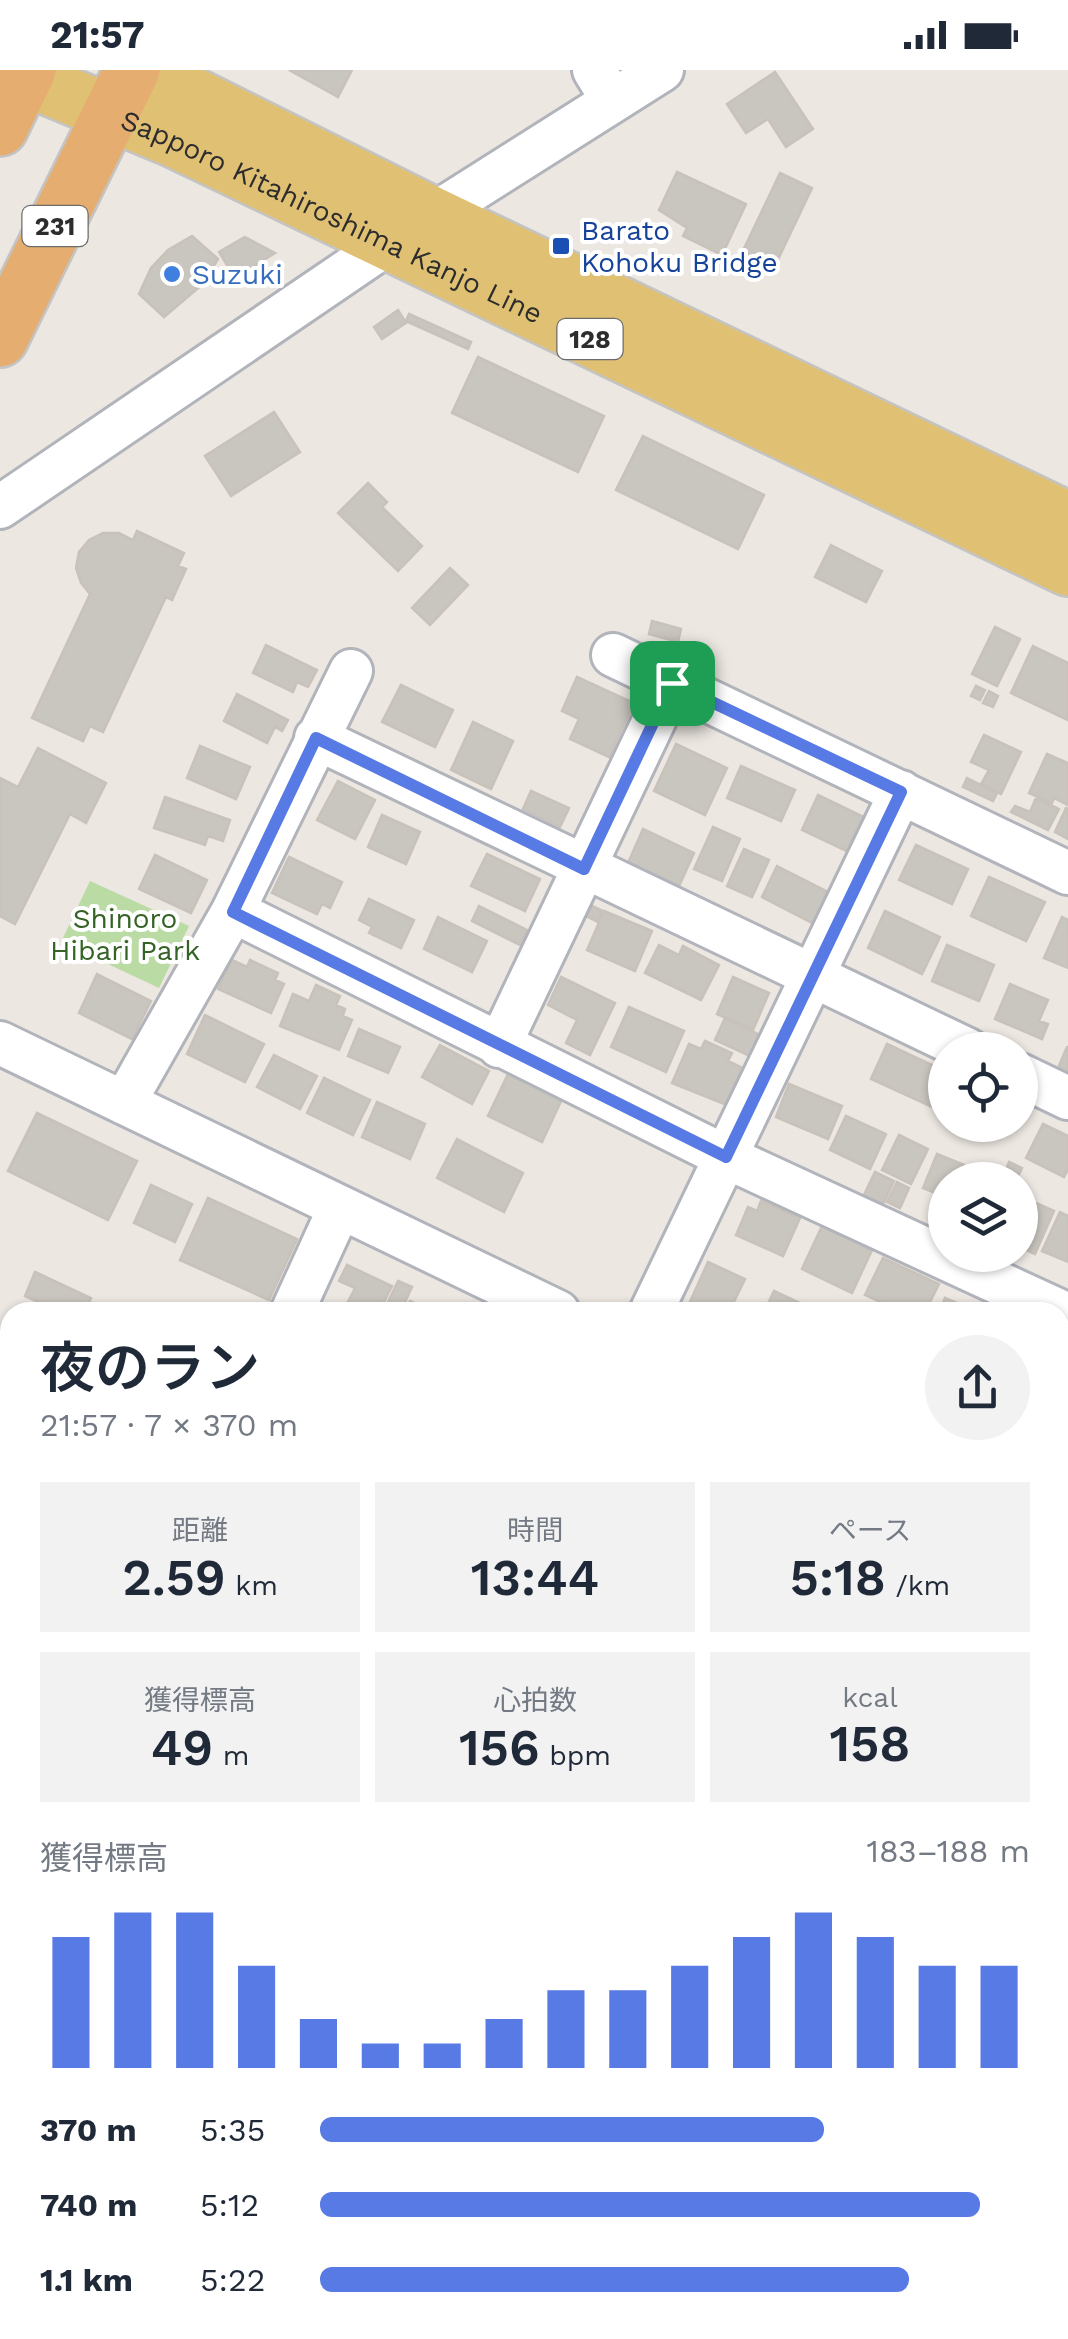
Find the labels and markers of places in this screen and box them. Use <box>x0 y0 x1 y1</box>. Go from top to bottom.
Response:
place label: Barato Kohoku Bridge <box>581 214 778 279</box>
marker: Barato Kohoku Bridge <box>550 235 572 257</box>
place label: Suzuki <box>192 258 283 291</box>
marker: Suzuki <box>161 263 183 285</box>
pin <box>630 641 715 726</box>

